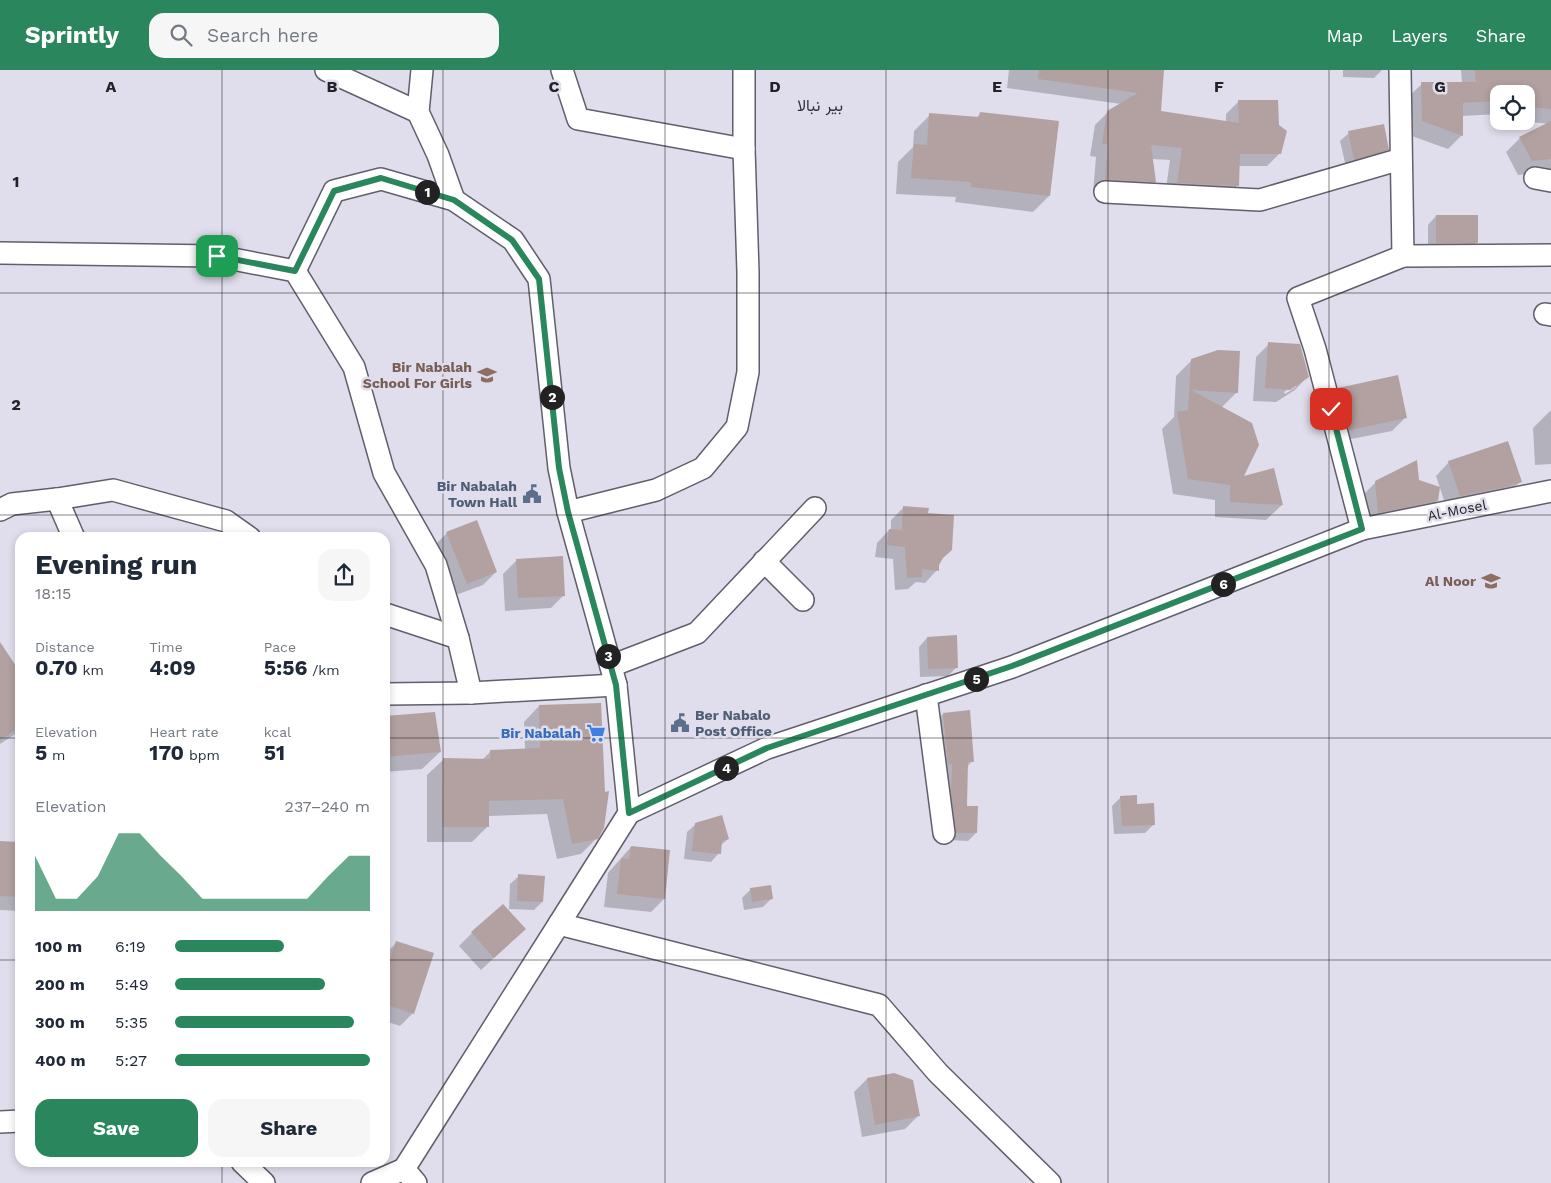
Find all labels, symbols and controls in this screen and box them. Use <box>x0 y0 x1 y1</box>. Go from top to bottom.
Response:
search box <box>149 13 499 58</box>
text: Sprintly <box>25 21 119 49</box>
icon: search <box>167 21 195 49</box>
text: Search here <box>207 24 318 47</box>
text: Map <box>1326 25 1363 46</box>
text: Layers <box>1391 25 1448 46</box>
text: Share <box>1476 25 1526 46</box>
text: A <box>106 77 117 96</box>
text: B <box>327 77 338 96</box>
text: C <box>549 77 560 96</box>
text: D <box>769 77 781 96</box>
text: E <box>992 77 1002 96</box>
text: F <box>1214 77 1224 96</box>
text: G <box>1434 77 1446 96</box>
map controls <box>1490 85 1535 130</box>
button: locate <box>1490 85 1535 130</box>
district label: بير نبالا <box>797 96 843 116</box>
text: 1 <box>13 172 19 191</box>
pin: 1 <box>414 180 440 204</box>
text: 1 <box>424 184 431 200</box>
pin <box>196 235 238 277</box>
icon: arrive <box>203 242 231 270</box>
place label: Bir Nabalah School For Girls <box>363 359 473 391</box>
school or university icon: Bir Nabalah School For Girls <box>476 364 498 386</box>
pin: 2 <box>540 384 564 410</box>
pin <box>1310 388 1352 430</box>
text: 2 <box>548 389 557 405</box>
text: 2 <box>11 395 21 414</box>
icon: check <box>1317 395 1345 423</box>
place label: Bir Nabalah Town Hall <box>437 478 517 510</box>
public building icon: Bir Nabalah Town Hall <box>521 483 543 505</box>
street label: Al-Mosel <box>1426 496 1489 524</box>
text: Evening run <box>35 548 197 581</box>
button: share <box>318 549 370 601</box>
school or university icon: Al Noor <box>1480 570 1502 592</box>
pin: 6 <box>1210 572 1236 596</box>
place label: Al Noor <box>1425 573 1476 589</box>
text: 6 <box>1219 576 1228 592</box>
text: 18:15 <box>35 584 71 603</box>
text: Distance <box>35 639 95 655</box>
text: Time <box>149 639 183 655</box>
text: Pace <box>264 639 296 655</box>
pin: 3 <box>596 644 620 668</box>
text: 3 <box>604 648 613 664</box>
text: 0.70 <box>35 655 78 680</box>
text: 4:09 <box>149 655 196 680</box>
text: 5:56 <box>264 655 307 680</box>
text: km <box>78 662 104 678</box>
text: /km <box>307 662 340 678</box>
pin: 5 <box>964 666 988 692</box>
text: 5 <box>972 671 981 687</box>
place label: Ber Nabalo Post Office <box>695 707 772 739</box>
public building icon: Ber Nabalo Post Office <box>669 712 691 734</box>
supermarket icon: Bir Nabalah <box>585 722 607 744</box>
text: Elevation <box>35 724 98 740</box>
text: Heart rate <box>149 724 219 740</box>
text: kcal <box>264 724 291 740</box>
place label: Bir Nabalah <box>501 725 581 741</box>
text: 5 <box>35 740 47 765</box>
text: 170 <box>149 740 184 765</box>
text: 51 <box>264 740 285 765</box>
text: m <box>47 747 65 763</box>
text: bpm <box>184 747 220 763</box>
pin: 4 <box>714 756 738 780</box>
text: 4 <box>722 760 731 776</box>
text: Elevation <box>35 797 106 816</box>
text: 237–240 m <box>285 797 370 816</box>
text: 100 m <box>35 937 82 956</box>
text: 6:19 <box>115 937 146 956</box>
text: 200 m <box>35 975 85 994</box>
text: 5:49 <box>115 975 149 994</box>
text: 300 m <box>35 1013 85 1032</box>
text: 5:35 <box>115 1013 148 1032</box>
text: 400 m <box>35 1051 86 1070</box>
text: 5:27 <box>115 1051 147 1070</box>
button: Save <box>35 1099 198 1157</box>
button: Share <box>208 1099 370 1157</box>

